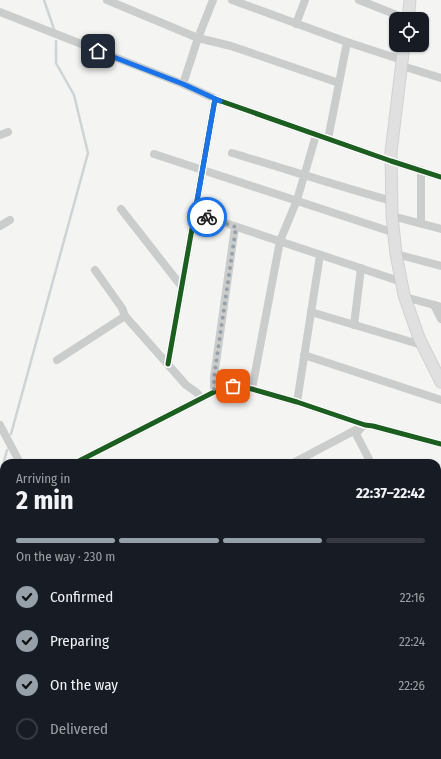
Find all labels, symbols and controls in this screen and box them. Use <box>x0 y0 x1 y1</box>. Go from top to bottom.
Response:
map controls <box>389 12 429 52</box>
button: locate <box>389 12 429 52</box>
pin <box>81 34 115 68</box>
icon: home <box>87 40 109 62</box>
courier <box>187 197 227 237</box>
icon: bike <box>196 206 218 228</box>
pin <box>216 369 250 403</box>
icon: bag <box>222 375 244 397</box>
text: Arriving in <box>16 471 70 486</box>
text: 22:37–22:42 <box>356 484 425 502</box>
text: 2 min <box>16 485 74 516</box>
text: On the way · 230 m <box>16 549 115 564</box>
icon: check <box>16 586 38 608</box>
text: Confirmed <box>50 588 113 606</box>
text: 22:16 <box>400 590 425 605</box>
icon: check <box>16 630 38 652</box>
text: Preparing <box>50 632 109 650</box>
text: 22:24 <box>399 634 425 649</box>
icon: check <box>16 674 38 696</box>
text: On the way <box>50 676 118 694</box>
text: 22:26 <box>399 678 425 693</box>
text: Delivered <box>50 720 108 738</box>

